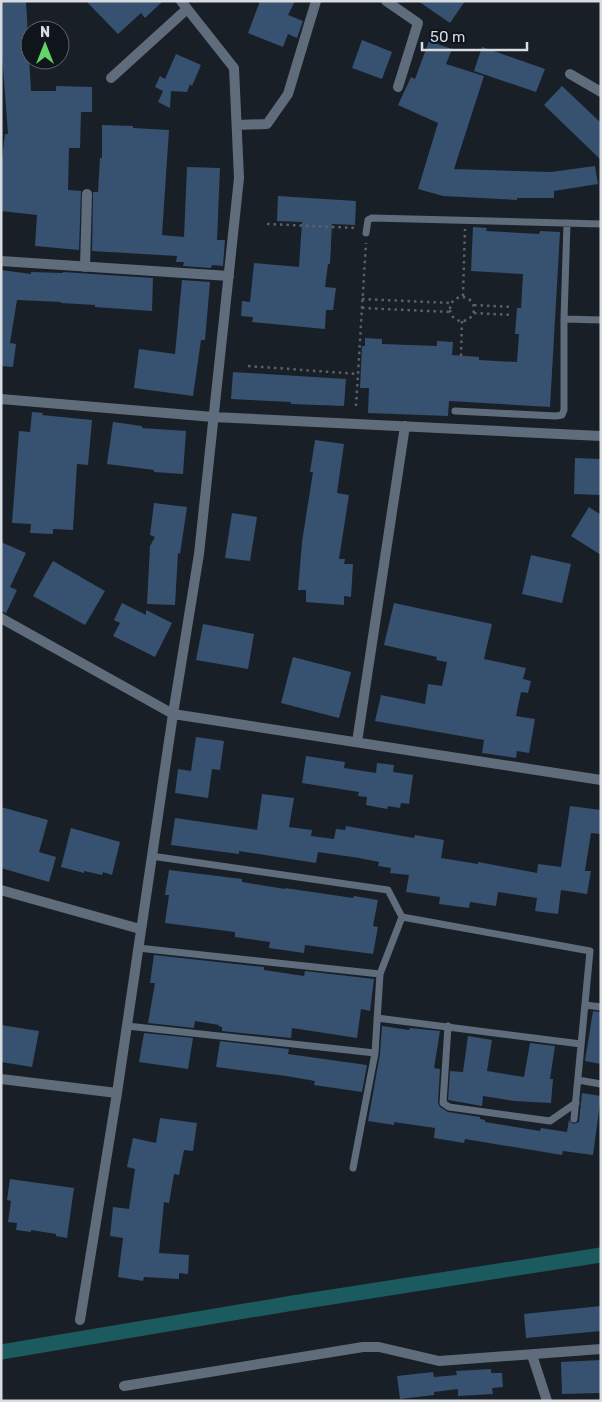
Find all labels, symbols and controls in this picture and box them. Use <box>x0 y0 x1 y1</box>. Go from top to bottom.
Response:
north arrow <box>20 20 70 70</box>
scale bar <box>422 20 527 52</box>
text: N <box>40 24 50 41</box>
text: 50 m <box>430 28 465 46</box>

